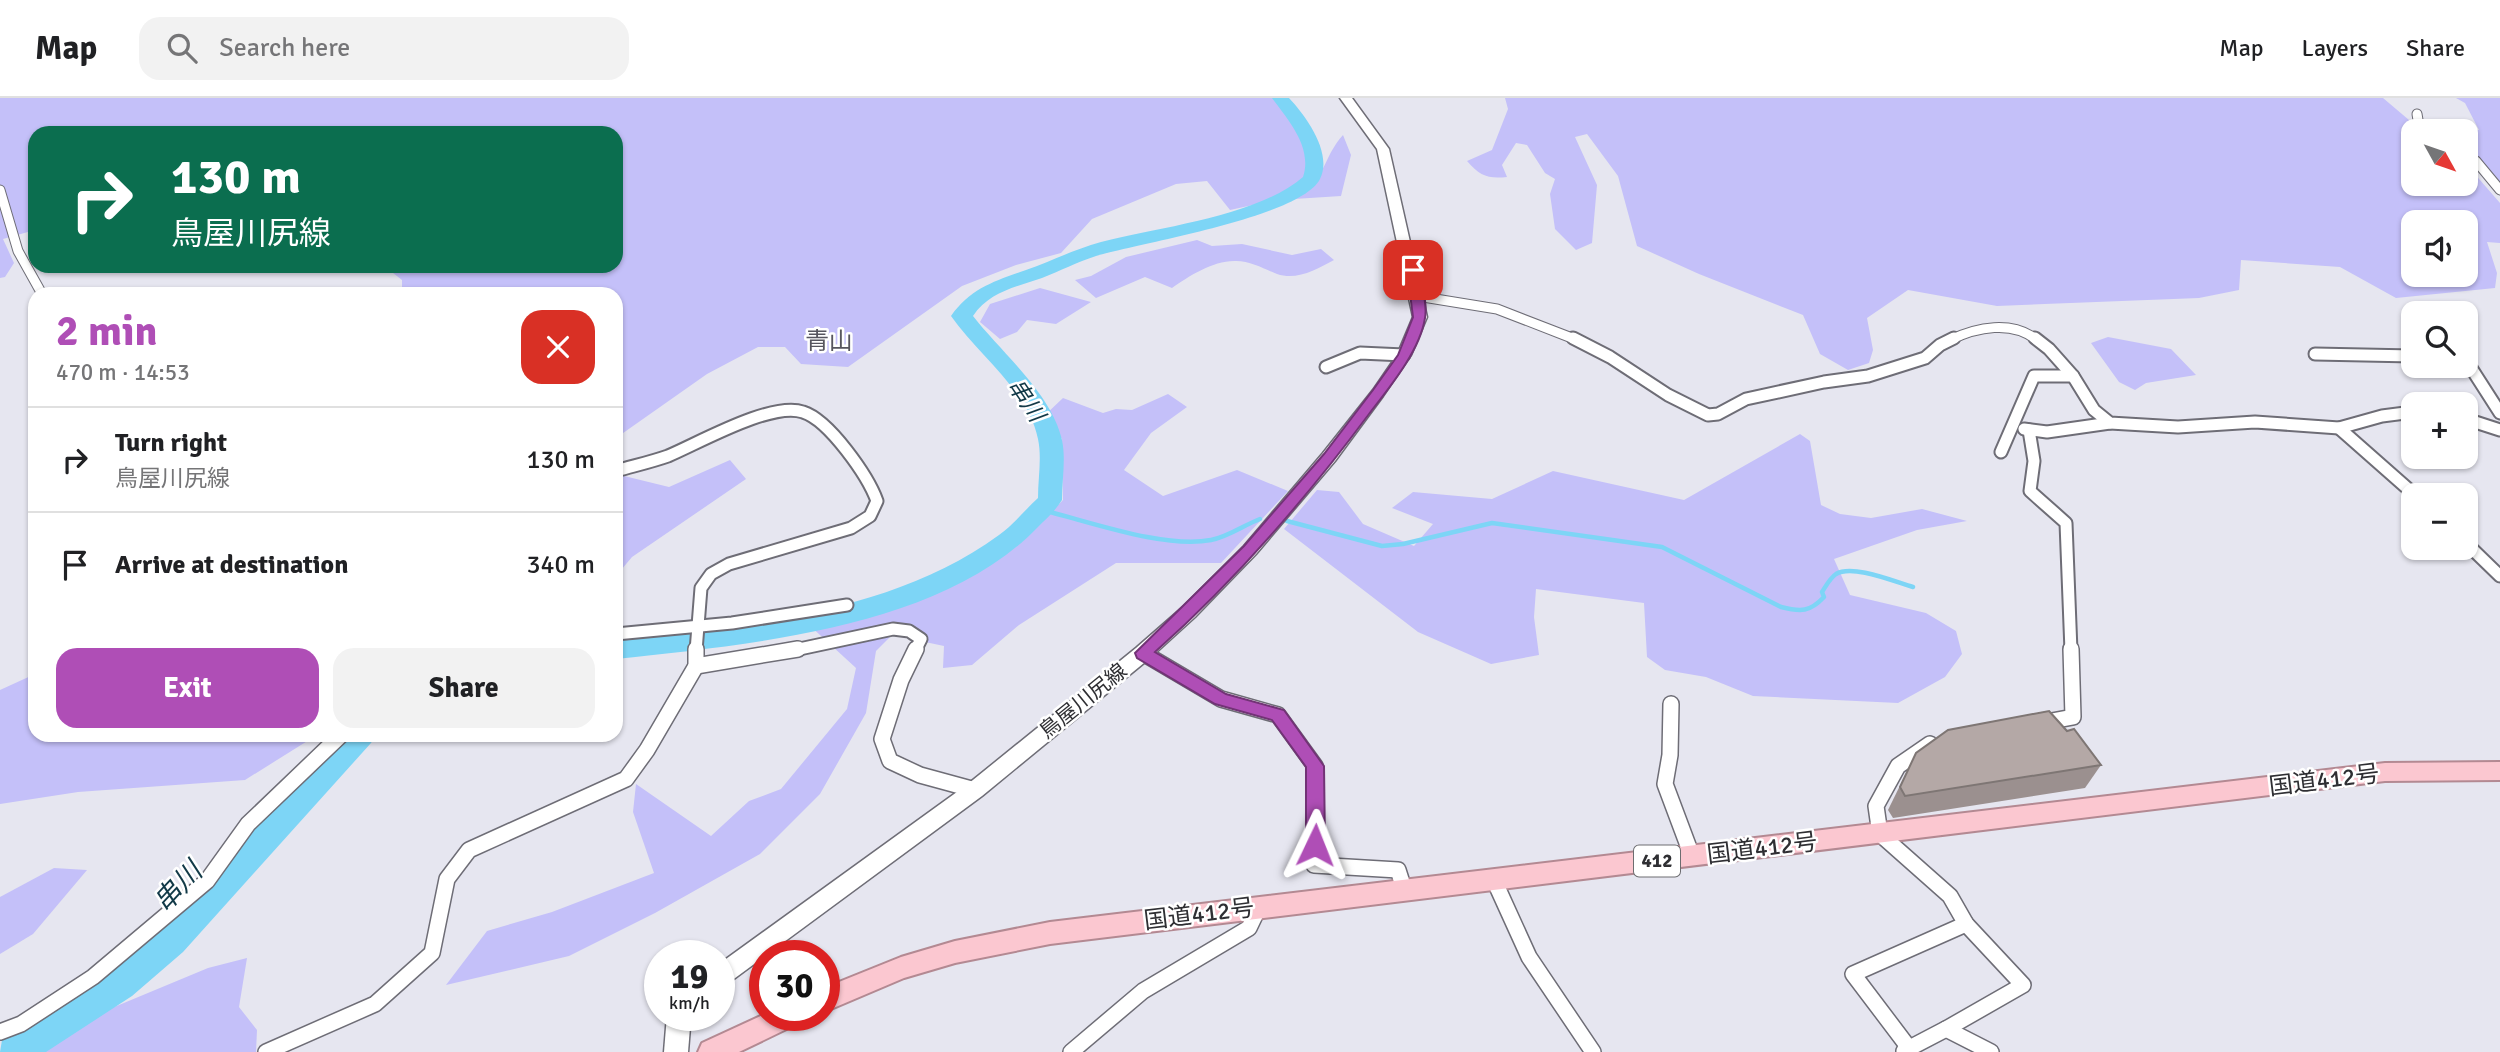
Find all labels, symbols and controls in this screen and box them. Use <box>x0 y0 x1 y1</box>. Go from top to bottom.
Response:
search box <box>139 17 629 80</box>
text: Map <box>35 28 97 69</box>
icon: search <box>163 29 201 67</box>
text: Search here <box>219 32 350 64</box>
text: Map <box>2219 33 2264 63</box>
text: Layers <box>2302 33 2368 63</box>
text: Share <box>2406 33 2465 63</box>
north arrow <box>2401 119 2478 196</box>
map controls <box>2401 119 2478 560</box>
text: 130 m <box>171 147 301 207</box>
icon: right <box>56 154 147 245</box>
button: sound <box>2401 210 2478 287</box>
text: 鳥屋川尻線 <box>171 214 331 253</box>
pin <box>1383 240 1443 300</box>
icon: arrive <box>1394 251 1432 289</box>
button: search <box>2401 301 2478 378</box>
text: 2 min <box>56 306 157 357</box>
button: close <box>521 310 595 384</box>
district label: 青山 <box>805 326 853 356</box>
text: 470 m · 14:53 <box>56 358 190 387</box>
water label: 串川 <box>1001 373 1053 430</box>
button: + <box>2401 392 2478 469</box>
text: Turn right <box>115 427 227 459</box>
icon: right <box>56 441 94 479</box>
text: 130 m <box>526 444 595 476</box>
text: 鳥屋川尻線 <box>115 464 230 493</box>
button: − <box>2401 483 2478 560</box>
icon: arrive <box>56 546 94 584</box>
text: Arrive at destination <box>115 549 348 581</box>
text: 340 m <box>526 549 595 581</box>
button: Exit <box>56 648 319 728</box>
button: Share <box>333 648 595 728</box>
street label: 鳥屋川尻線 <box>1034 658 1132 744</box>
street label: 国道412号 <box>2267 758 2381 802</box>
position arrow <box>1278 808 1352 882</box>
street label: 国道412号 <box>1705 826 1819 870</box>
road number: 412 <box>1634 846 1680 876</box>
water label: 串川 <box>146 853 212 919</box>
street label: 国道412号 <box>1142 892 1256 936</box>
speed limit sign: 30 <box>749 940 840 1031</box>
text: 19 <box>671 955 708 998</box>
text: km/h <box>669 992 710 1014</box>

